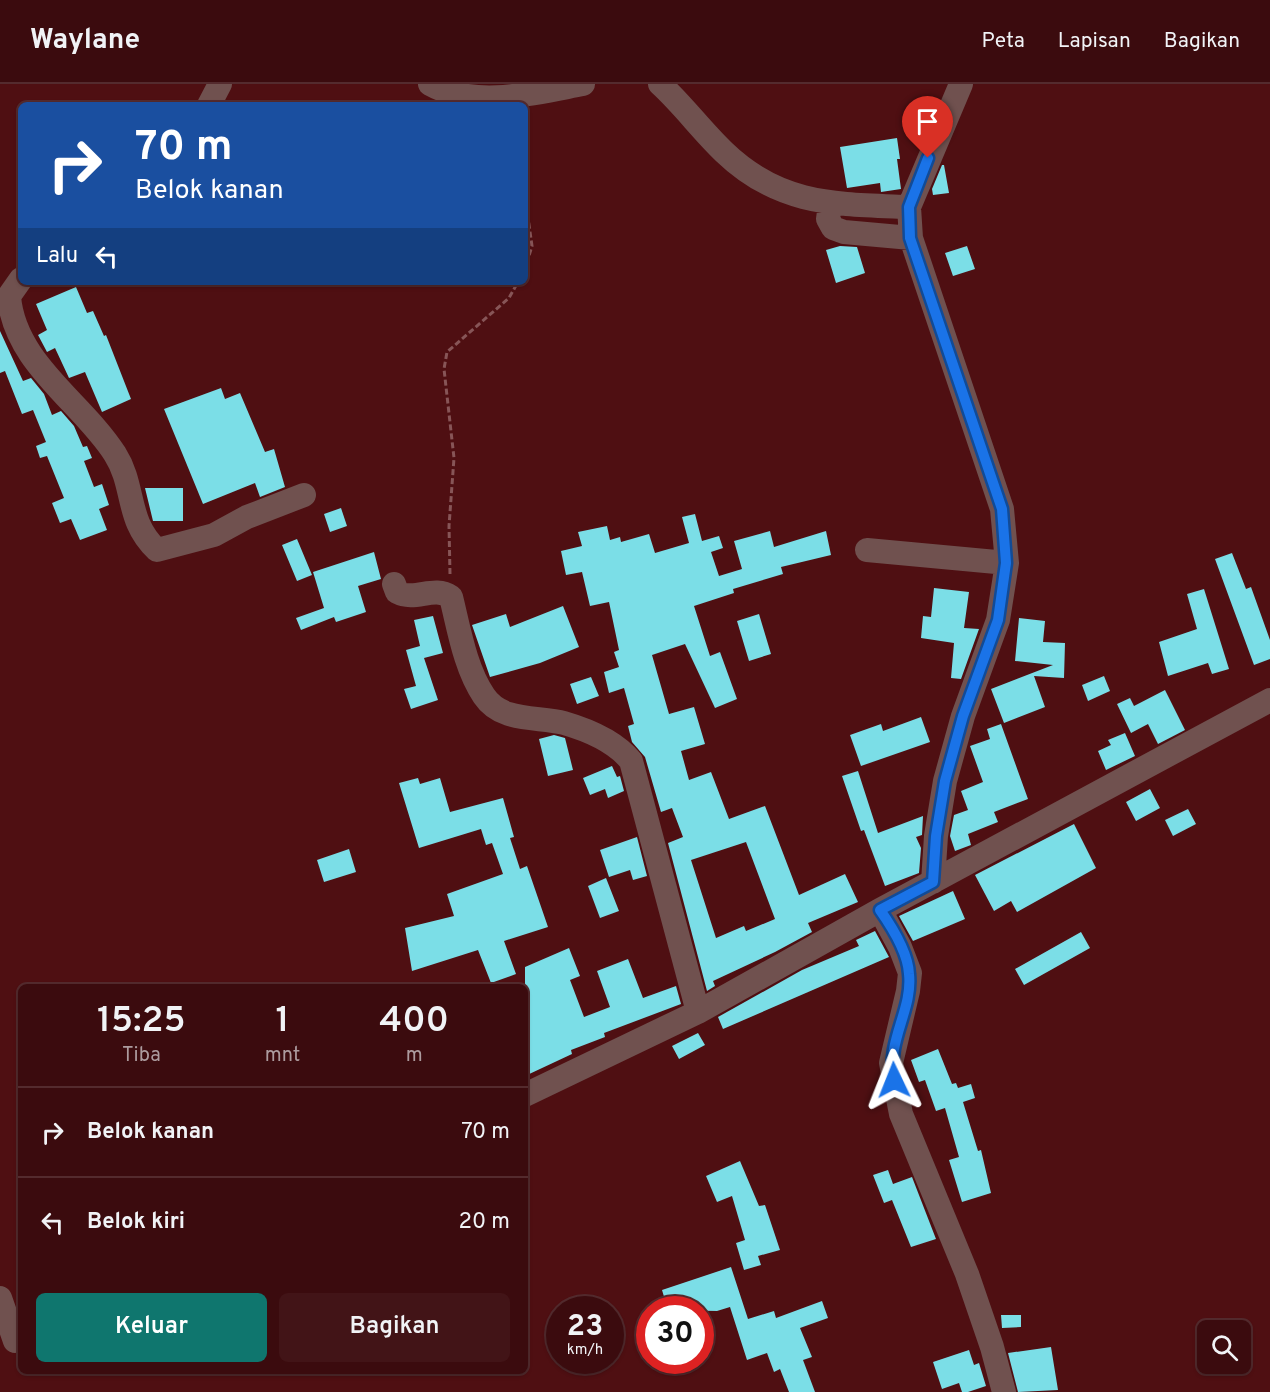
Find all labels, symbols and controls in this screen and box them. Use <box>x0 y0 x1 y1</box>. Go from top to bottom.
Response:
text: Waylane <box>30 23 140 59</box>
text: Peta <box>982 28 1025 55</box>
text: Lapisan <box>1058 28 1131 55</box>
text: Bagikan <box>1164 28 1240 55</box>
pin <box>902 96 953 158</box>
icon: arrive <box>911 105 944 138</box>
text: 70 m <box>135 122 233 175</box>
icon: right <box>36 126 114 204</box>
text: Belok kanan <box>135 174 284 208</box>
icon: left <box>90 240 123 273</box>
text: Lalu <box>36 243 78 270</box>
text: 15:25 <box>97 999 186 1045</box>
text: 1 <box>275 999 290 1045</box>
text: 400 <box>379 999 449 1045</box>
text: Tiba <box>122 1043 161 1069</box>
text: mnt <box>265 1043 300 1069</box>
text: m <box>406 1043 423 1069</box>
position arrow <box>862 1048 926 1112</box>
icon: right <box>36 1116 69 1149</box>
text: Belok kanan <box>87 1119 214 1146</box>
text: 70 m <box>461 1119 510 1146</box>
icon: left <box>36 1206 69 1239</box>
text: Belok kiri <box>87 1209 185 1236</box>
text: 20 m <box>459 1209 510 1236</box>
button: Keluar <box>36 1293 267 1362</box>
button: Bagikan <box>279 1293 510 1362</box>
speed limit sign: 30 <box>636 1296 714 1374</box>
text: 23 <box>567 1309 603 1346</box>
map controls <box>1197 1320 1251 1374</box>
button: search <box>1197 1320 1251 1374</box>
text: km/h <box>567 1341 603 1360</box>

